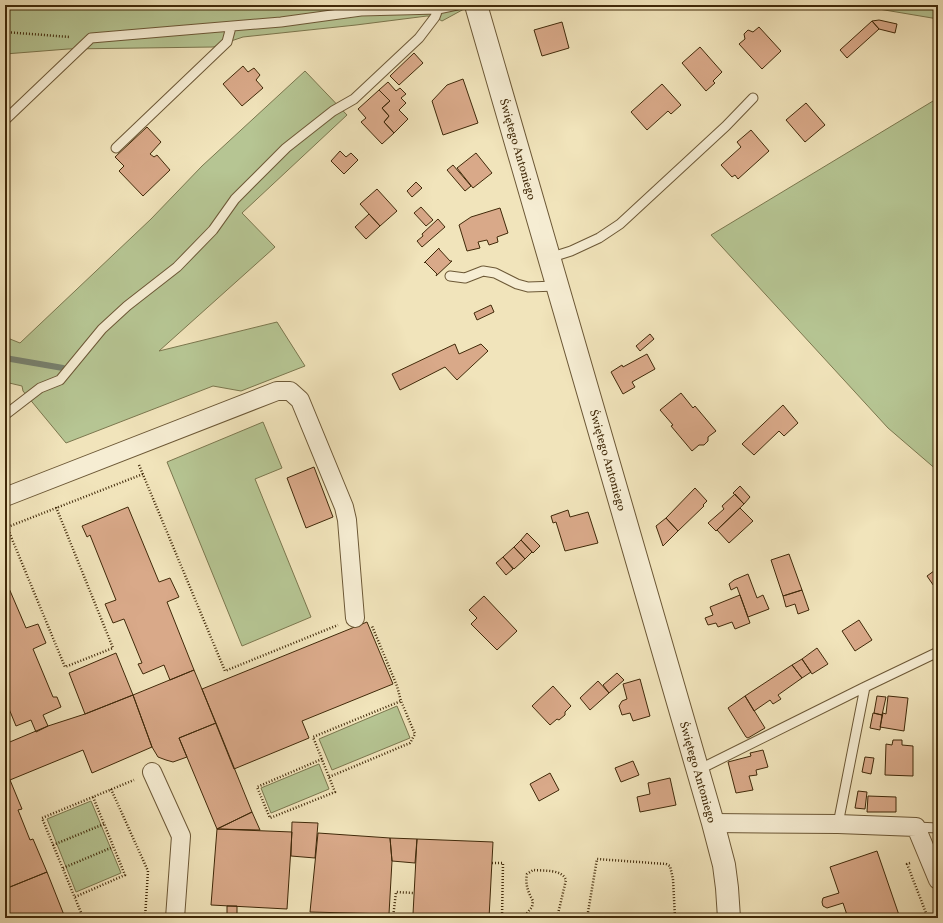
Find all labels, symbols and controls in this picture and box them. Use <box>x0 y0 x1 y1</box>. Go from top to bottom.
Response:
street label: Świętego Antoniego <box>495 96 540 202</box>
street label: Świętego Antoniego <box>585 407 630 513</box>
street label: Świętego Antoniego <box>675 719 720 825</box>

